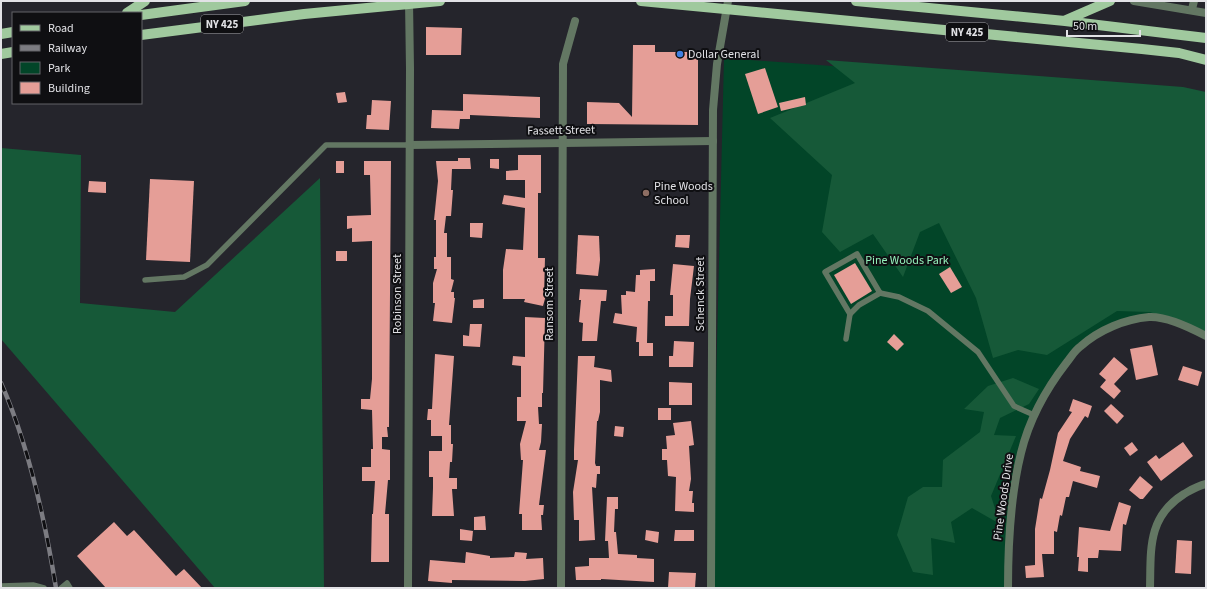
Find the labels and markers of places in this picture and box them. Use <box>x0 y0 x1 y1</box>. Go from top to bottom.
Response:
place label: Dollar General <box>688 46 759 63</box>
marker: Dollar General <box>675 49 685 59</box>
place label: Pine Woods School <box>654 178 713 209</box>
marker: Pine Woods School <box>641 188 651 198</box>

